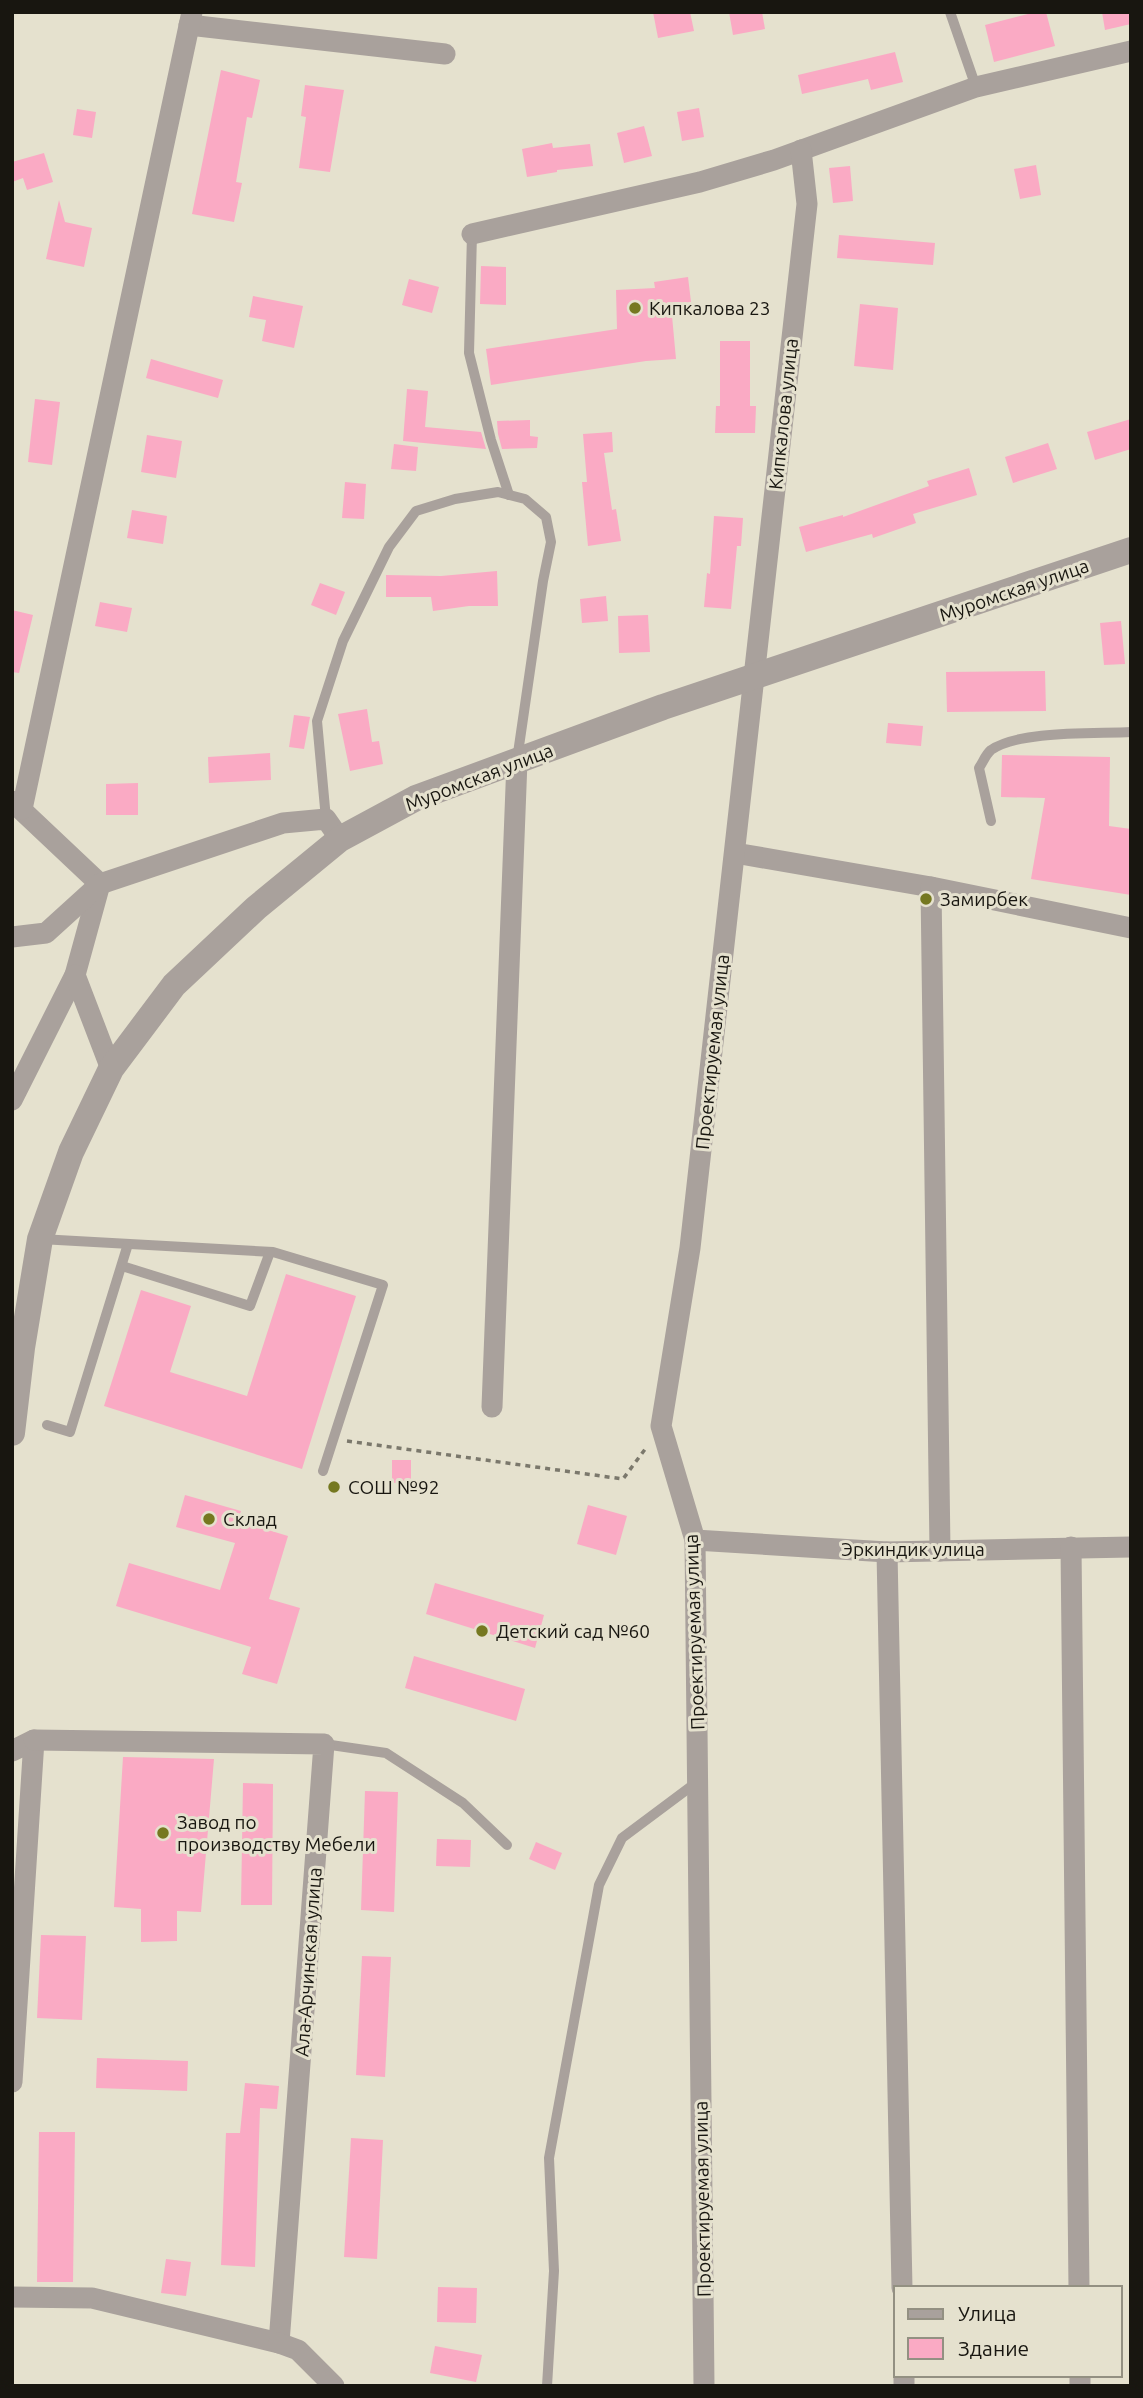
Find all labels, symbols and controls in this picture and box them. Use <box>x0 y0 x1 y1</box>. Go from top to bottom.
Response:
place label: Кипкалова 23 <box>649 297 771 319</box>
marker: Кипкалова 23 <box>627 300 643 316</box>
street label: Кипкалова улица <box>764 337 802 491</box>
street label: Муромская улица <box>936 554 1092 626</box>
street label: Муромская улица <box>402 739 556 815</box>
place label: Замирбек <box>940 888 1028 910</box>
marker: Замирбек <box>918 891 934 907</box>
street label: Проектируемая улица <box>691 953 733 1151</box>
place label: СОШ №92 <box>348 1476 439 1498</box>
marker: СОШ №92 <box>326 1479 342 1495</box>
place label: Склад <box>223 1508 277 1530</box>
marker: Склад <box>201 1511 217 1527</box>
street label: Проектируемая улица <box>680 1534 708 1730</box>
street label: Эркиндик улица <box>841 1538 985 1560</box>
place label: Детский сад №60 <box>496 1620 650 1642</box>
marker: Детский сад №60 <box>474 1623 490 1639</box>
place label: Завод по производству Мебели <box>177 1811 376 1855</box>
marker: Завод по производству Мебели <box>155 1825 171 1841</box>
street label: Ала-Арчинская улица <box>290 1867 326 2057</box>
street label: Проектируемая улица <box>689 2101 715 2297</box>
legend <box>894 2286 1122 2377</box>
text: Улица <box>958 2301 1016 2325</box>
text: Здание <box>958 2336 1029 2360</box>

